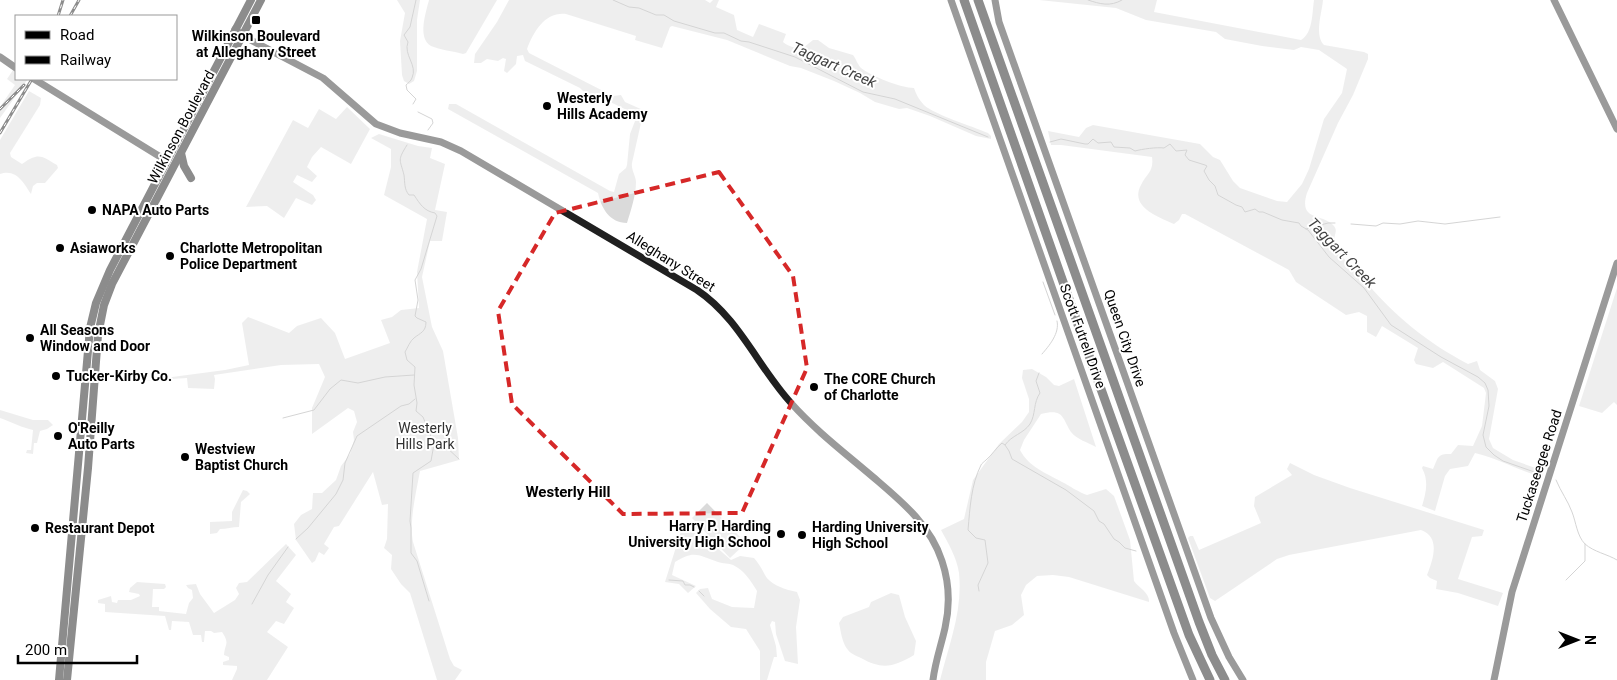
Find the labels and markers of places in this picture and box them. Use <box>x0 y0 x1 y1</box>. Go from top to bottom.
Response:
marker: Wilkinson Boulevard at Alleghany Street <box>250 14 262 26</box>
place label: Wilkinson Boulevard at Alleghany Street <box>192 28 320 60</box>
place label: Westerly Hills Academy <box>557 90 648 122</box>
marker: Westerly Hills Academy <box>541 100 553 112</box>
place label: NAPA Auto Parts <box>102 202 209 218</box>
marker: NAPA Auto Parts <box>86 204 98 216</box>
place label: Asiaworks <box>70 240 136 256</box>
place label: Charlotte Metropolitan Police Department <box>180 240 323 272</box>
marker: Asiaworks <box>54 242 66 254</box>
marker: Charlotte Metropolitan Police Department <box>164 250 176 262</box>
place label: All Seasons Window and Door <box>40 322 150 354</box>
marker: All Seasons Window and Door <box>24 332 36 344</box>
place label: Tucker-Kirby Co. <box>66 368 172 384</box>
marker: Tucker-Kirby Co. <box>50 370 62 382</box>
place label: The CORE Church of Charlotte <box>824 371 936 403</box>
marker: The CORE Church of Charlotte <box>808 381 820 393</box>
place label: O'Reilly Auto Parts <box>68 420 135 452</box>
marker: O'Reilly Auto Parts <box>52 430 64 442</box>
place label: Westview Baptist Church <box>195 441 288 473</box>
marker: Westview Baptist Church <box>179 451 191 463</box>
place label: Harry P. Harding University High School <box>628 518 771 550</box>
place label: Harding University High School <box>812 519 929 551</box>
place label: Restaurant Depot <box>45 520 155 536</box>
marker: Restaurant Depot <box>29 522 41 534</box>
marker: Harry P. Harding University High School <box>775 528 787 540</box>
marker: Harding University High School <box>796 529 808 541</box>

